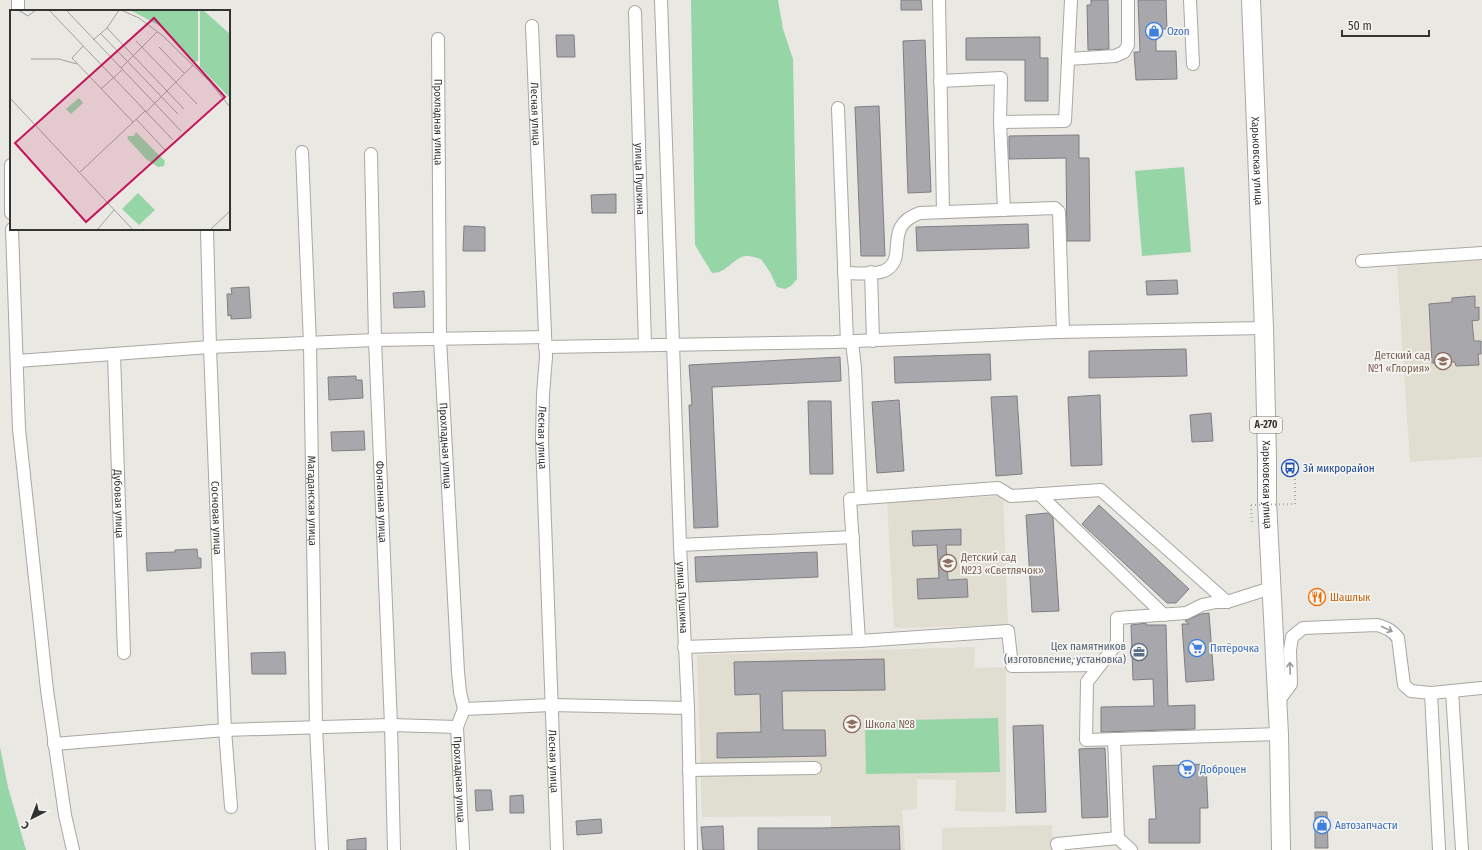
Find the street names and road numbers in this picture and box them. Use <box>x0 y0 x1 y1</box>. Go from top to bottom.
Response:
street label: Прохладная улица <box>432 79 445 165</box>
street label: Лесная улица <box>528 82 544 146</box>
street label: Харьковская улица <box>1249 116 1266 205</box>
street label: улица Пушкина <box>632 143 648 215</box>
street label: Прохладная улица <box>437 402 455 489</box>
street label: Лесная улица <box>535 406 550 470</box>
road number: А-270 <box>1250 417 1282 433</box>
street label: Харьковская улица <box>1260 440 1275 529</box>
street label: Магаданская улица <box>305 456 320 546</box>
street label: Фонтанная улица <box>374 461 390 543</box>
street label: Дубовая улица <box>111 468 127 539</box>
street label: Сосновая улица <box>209 481 225 555</box>
street label: улица Пушкина <box>674 561 691 634</box>
street label: Лесная улица <box>546 729 561 793</box>
street label: Прохладная улица <box>451 736 468 823</box>

